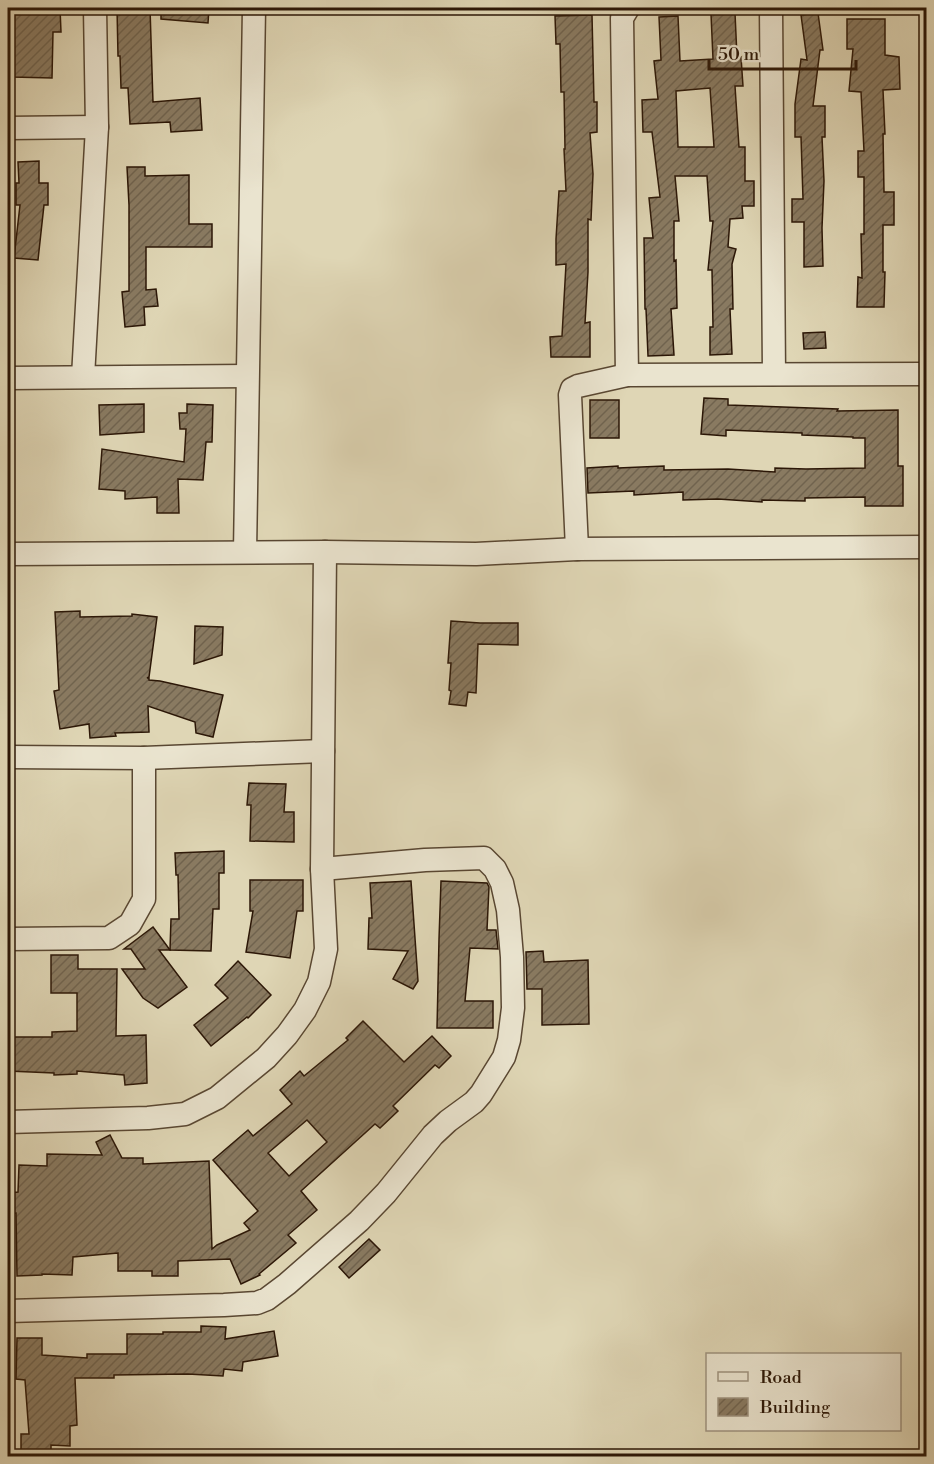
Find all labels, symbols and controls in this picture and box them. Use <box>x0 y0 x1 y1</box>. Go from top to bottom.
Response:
scale bar <box>709 33 856 71</box>
text: 50 m <box>718 43 760 66</box>
legend <box>706 1353 901 1431</box>
text: Road <box>760 1366 803 1389</box>
text: Building <box>759 1396 831 1419</box>

